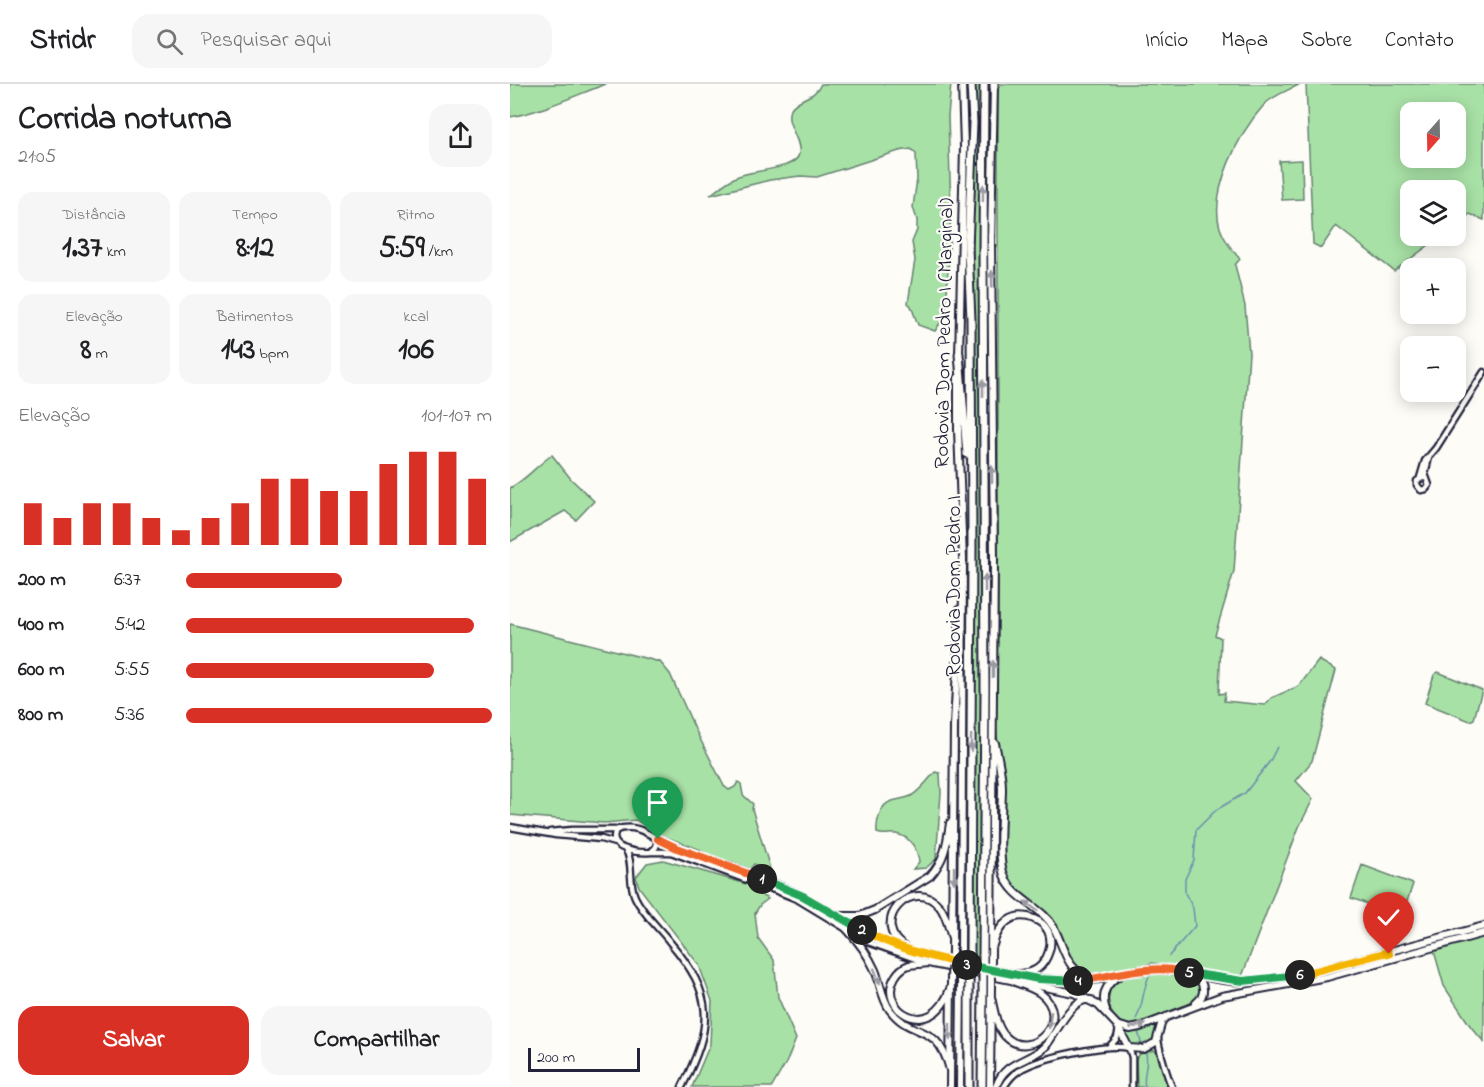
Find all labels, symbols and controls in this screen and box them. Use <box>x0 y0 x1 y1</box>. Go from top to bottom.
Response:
search box <box>132 14 552 68</box>
text: Stridr <box>30 21 96 62</box>
icon: search <box>153 25 186 58</box>
text: Pesquisar aqui <box>201 25 332 57</box>
text: Início <box>1145 26 1188 56</box>
text: Mapa <box>1221 26 1268 56</box>
text: Sobre <box>1301 26 1352 56</box>
text: Contato <box>1385 26 1454 56</box>
text: Corrida noturna <box>18 96 232 144</box>
north arrow <box>1400 102 1466 168</box>
map controls <box>1400 102 1466 402</box>
button: share <box>429 104 492 167</box>
text: 21:05 <box>18 143 56 172</box>
button: layers <box>1400 180 1466 246</box>
one-way arrow <box>979 183 988 202</box>
street label: Rodovia Dom Pedro I (Marginal) <box>928 197 964 469</box>
text: Distância <box>62 203 126 227</box>
text: Tempo <box>232 203 278 227</box>
text: Ritmo <box>397 203 435 227</box>
text: 1.37 <box>62 227 102 271</box>
text: 8:12 <box>236 227 274 271</box>
text: 5:59 <box>379 227 425 271</box>
text: km <box>102 240 126 264</box>
text: /km <box>425 240 453 264</box>
button: + <box>1400 258 1466 324</box>
one-way arrow <box>987 270 996 289</box>
text: Elevação <box>65 305 123 329</box>
text: Batimentos <box>217 305 293 329</box>
text: kcal <box>403 305 429 329</box>
text: 8 <box>80 329 91 373</box>
text: 143 <box>221 329 255 373</box>
text: 106 <box>398 329 434 373</box>
button: − <box>1400 336 1466 402</box>
text: m <box>91 342 108 366</box>
text: bpm <box>255 342 289 366</box>
one-way arrow <box>978 378 988 397</box>
text: Elevação <box>18 402 90 431</box>
text: 101–107 m <box>421 402 492 431</box>
one-way arrow <box>988 465 997 484</box>
street label: Rodovia Dom Pedro I <box>940 495 970 677</box>
text: 200 m <box>18 566 66 595</box>
text: 6:37 <box>114 566 141 595</box>
one-way arrow <box>980 573 990 592</box>
text: 400 m <box>18 611 64 640</box>
text: 5:42 <box>114 611 145 640</box>
text: 600 m <box>18 656 65 685</box>
text: 5:55 <box>114 656 150 685</box>
one-way arrow <box>988 660 998 679</box>
text: 800 m <box>18 701 63 730</box>
text: 5:36 <box>114 701 144 730</box>
one-way arrow <box>967 734 976 753</box>
pin <box>632 777 683 839</box>
icon: arrive <box>641 786 674 819</box>
pin: 1 <box>747 864 777 894</box>
one-way arrow <box>949 865 959 884</box>
text: 1 <box>759 867 765 891</box>
pin <box>1363 892 1414 954</box>
one-way arrow <box>1024 901 1039 913</box>
icon: check <box>1372 901 1405 934</box>
pin: 2 <box>847 915 877 945</box>
text: 2 <box>858 918 866 942</box>
pin: 3 <box>952 950 982 980</box>
text: 3 <box>964 953 970 977</box>
pin: 5 <box>1174 958 1204 988</box>
pin: 6 <box>1285 960 1315 990</box>
text: 5 <box>1184 961 1194 985</box>
text: 6 <box>1296 963 1304 987</box>
pin: 4 <box>1063 966 1093 996</box>
one-way arrow <box>872 968 882 986</box>
text: 4 <box>1075 969 1081 993</box>
button: Salvar <box>18 1006 249 1075</box>
button: Compartilhar <box>261 1006 492 1075</box>
one-way arrow <box>1045 1010 1055 1029</box>
one-way arrow <box>1129 1020 1148 1030</box>
one-way arrow <box>945 1023 955 1042</box>
scale bar <box>528 1045 640 1072</box>
text: 200 m <box>537 1046 575 1070</box>

